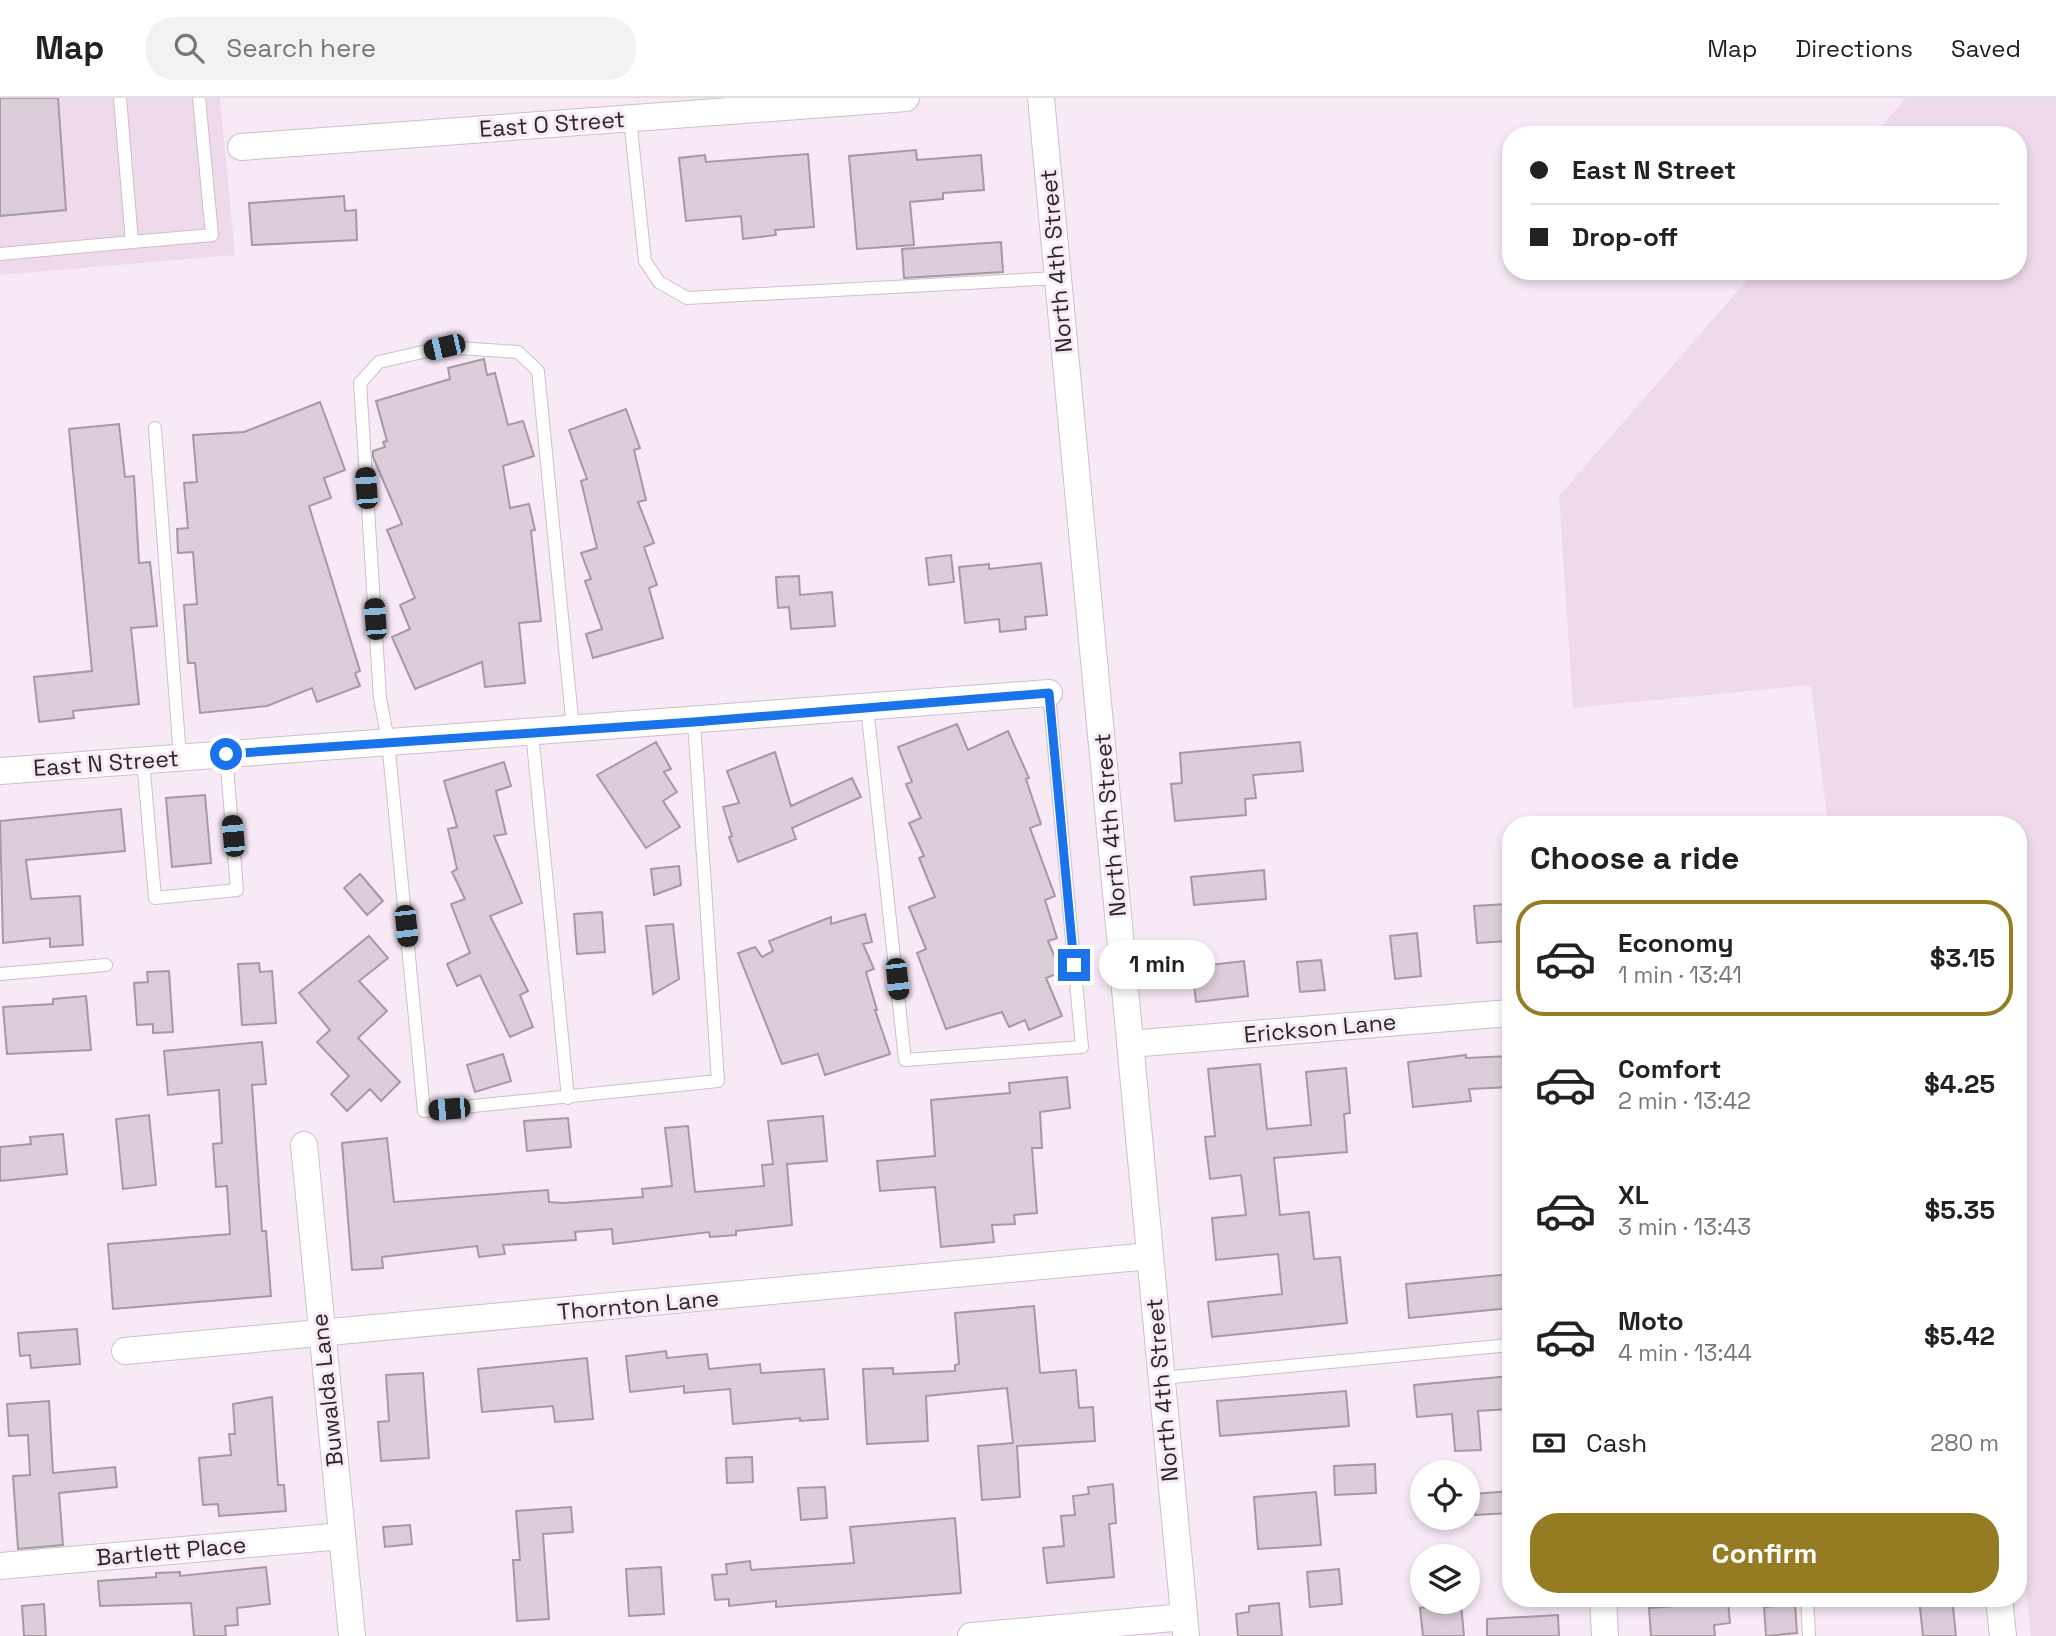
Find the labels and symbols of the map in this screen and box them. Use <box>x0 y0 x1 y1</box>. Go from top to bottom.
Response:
street label: East O Street <box>478 104 626 144</box>
street label: North 4th Street <box>1033 168 1079 354</box>
car <box>422 332 467 362</box>
car <box>355 466 378 510</box>
car <box>364 597 387 641</box>
street label: North 4th Street <box>1087 732 1133 918</box>
route start <box>210 738 242 770</box>
street label: East N Street <box>32 743 180 783</box>
car <box>221 814 246 858</box>
car <box>394 904 419 948</box>
callout: 1 min <box>1098 940 1214 990</box>
route end <box>1058 949 1090 981</box>
car <box>885 957 910 1001</box>
street label: Erickson Lane <box>1243 1006 1397 1050</box>
car <box>428 1097 471 1121</box>
street label: Thornton Lane <box>556 1283 720 1327</box>
street label: North 4th Street <box>1139 1297 1185 1483</box>
street label: Buwalda Lane <box>304 1312 350 1468</box>
street label: Bartlett Place <box>95 1529 247 1573</box>

